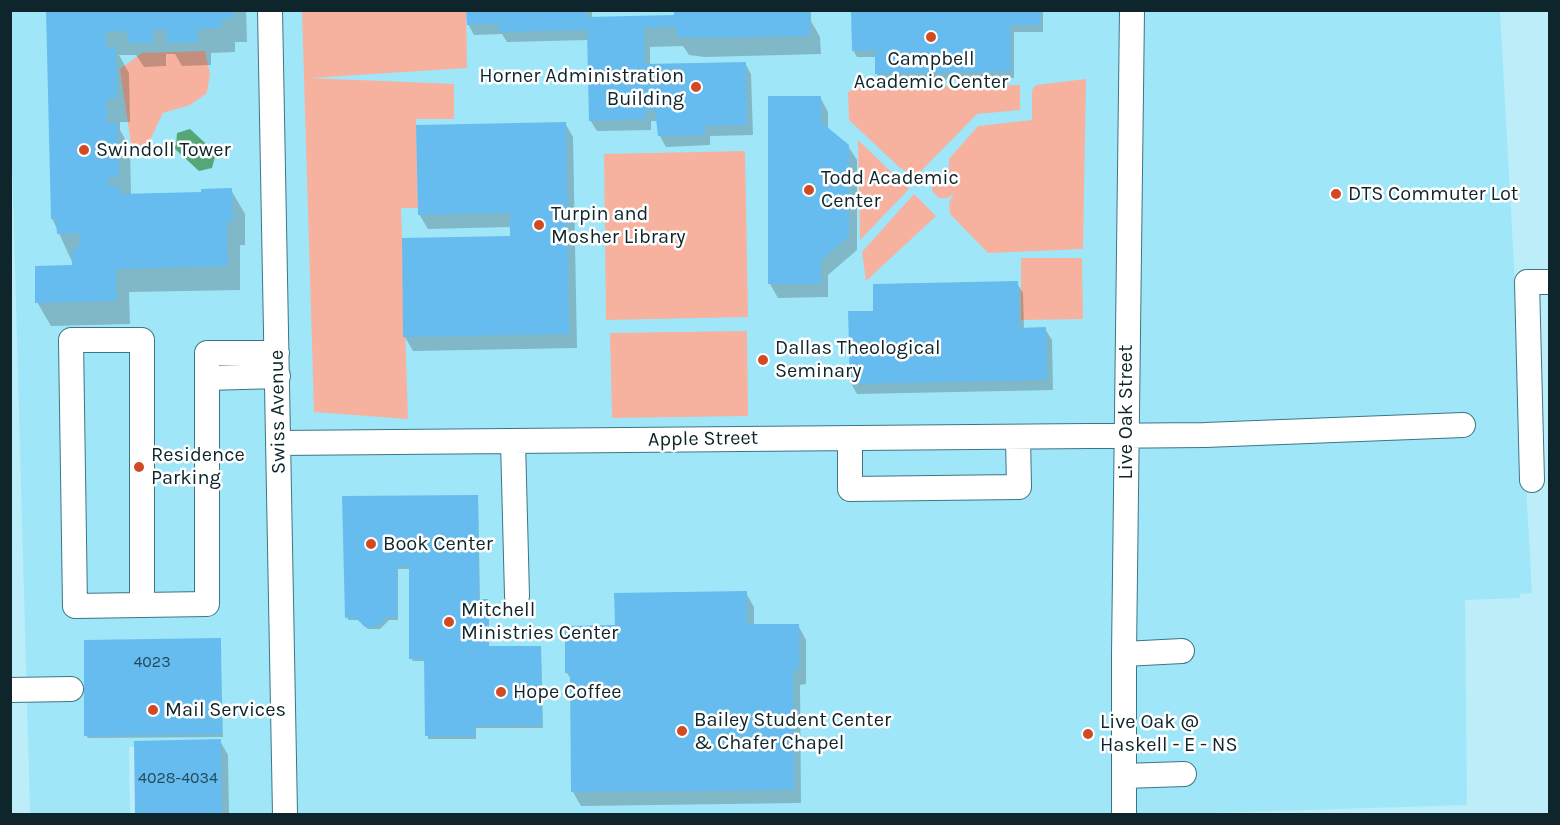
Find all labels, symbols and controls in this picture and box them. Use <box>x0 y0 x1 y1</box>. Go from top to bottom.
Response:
marker: Campbell Academic Center <box>924 30 938 44</box>
place label: Campbell Academic Center <box>854 47 1008 94</box>
place label: Horner Administration Building <box>479 64 684 111</box>
marker: Horner Administration Building <box>689 80 703 94</box>
place label: Swindoll Tower <box>96 138 231 162</box>
marker: Swindoll Tower <box>77 143 91 157</box>
place label: Todd Academic Center <box>821 166 959 213</box>
place label: DTS Commuter Lot <box>1348 182 1518 206</box>
marker: Todd Academic Center <box>802 183 816 197</box>
marker: DTS Commuter Lot <box>1329 187 1343 201</box>
place label: Turpin and Mosher Library <box>551 202 686 249</box>
marker: Turpin and Mosher Library <box>532 218 546 232</box>
place label: Dallas Theological Seminary <box>775 336 941 383</box>
street label: Live Oak Street <box>1114 344 1138 480</box>
street label: Swiss Avenue <box>265 350 291 474</box>
marker: Dallas Theological Seminary <box>756 353 770 367</box>
street label: Apple Street <box>648 426 758 452</box>
place label: Residence Parking <box>151 443 245 490</box>
marker: Residence Parking <box>132 460 146 474</box>
place label: Book Center <box>383 532 493 556</box>
marker: Book Center <box>364 537 378 551</box>
place label: Mitchell Ministries Center <box>461 598 618 645</box>
marker: Mitchell Ministries Center <box>442 615 456 629</box>
house number: 4023 <box>133 652 171 672</box>
place label: Hope Coffee <box>513 680 621 704</box>
marker: Hope Coffee <box>494 685 508 699</box>
place label: Mail Services <box>165 698 286 722</box>
marker: Mail Services <box>146 703 160 717</box>
place label: Bailey Student Center & Chafer Chapel <box>694 708 891 755</box>
place label: Live Oak @ Haskell - E - NS <box>1100 710 1238 757</box>
marker: Bailey Student Center & Chafer Chapel <box>675 724 689 738</box>
marker: Live Oak @ Haskell - E - NS <box>1081 727 1095 741</box>
house number: 4028-4034 <box>138 768 218 788</box>

